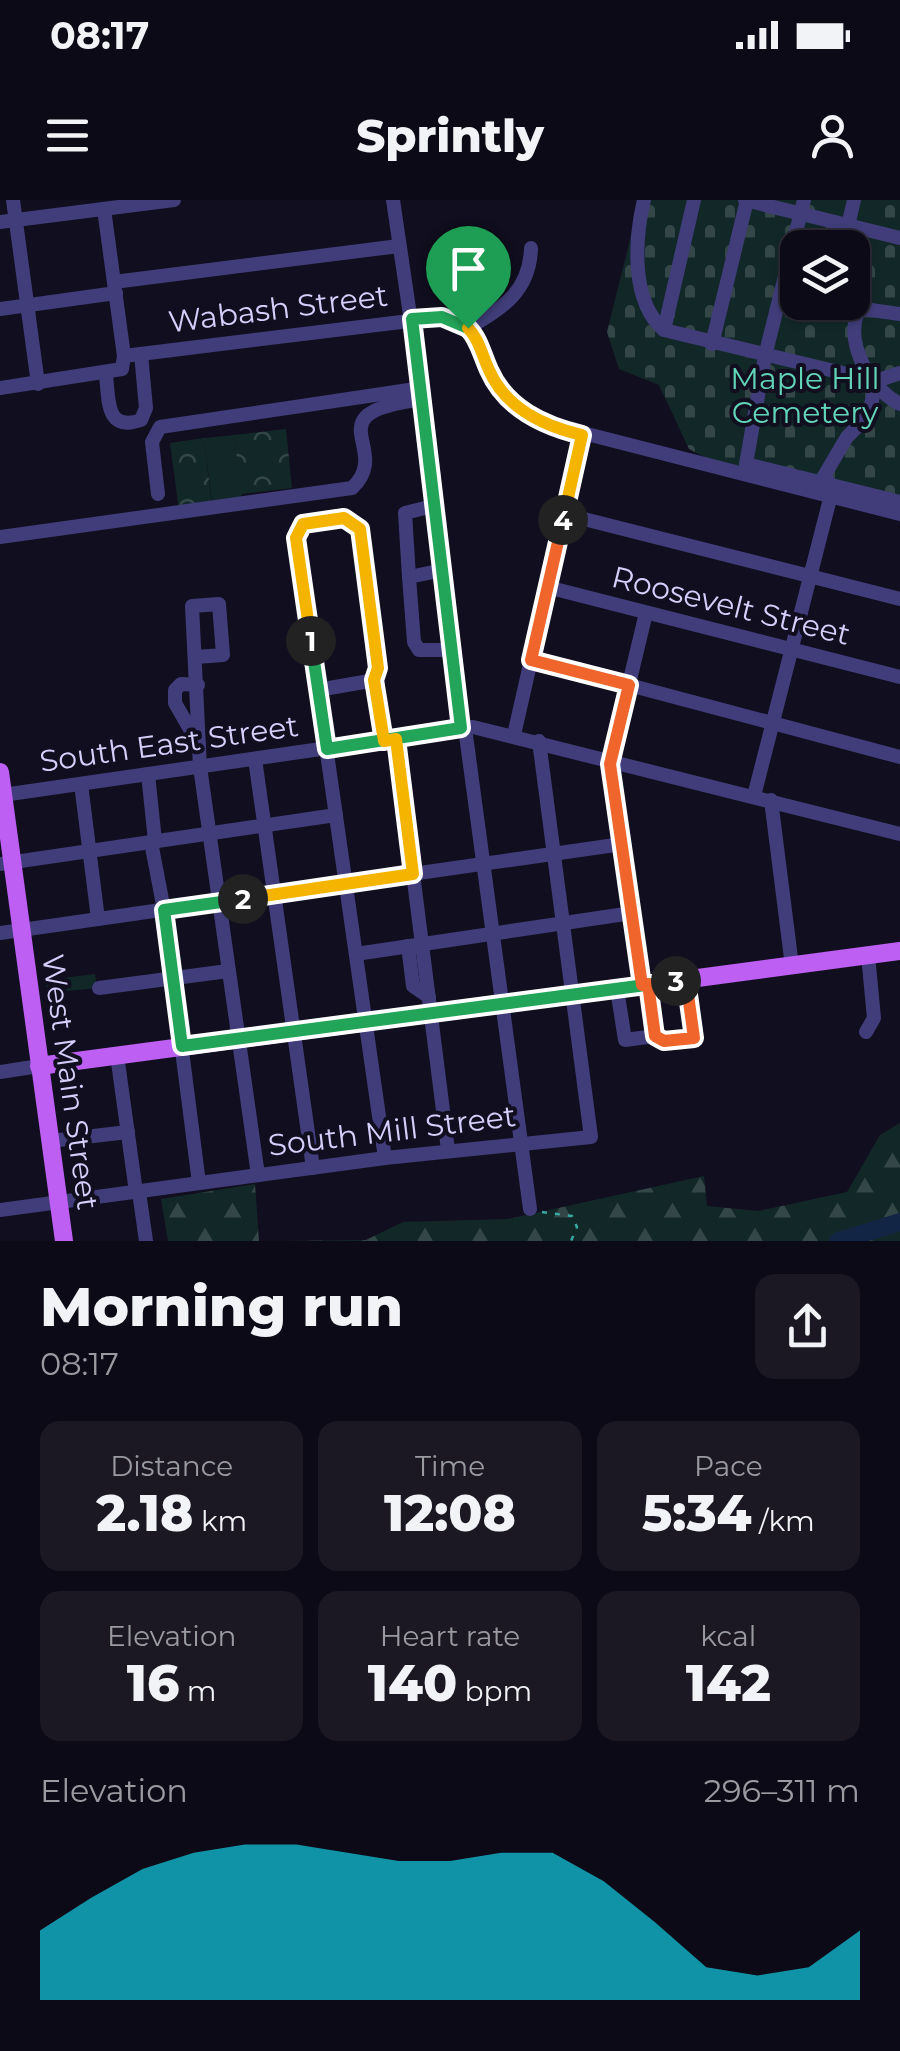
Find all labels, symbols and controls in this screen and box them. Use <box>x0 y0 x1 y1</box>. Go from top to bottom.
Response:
text: 08:17 <box>50 12 149 59</box>
icon: menu <box>40 108 95 163</box>
text: Sprintly <box>356 108 544 163</box>
icon: person <box>805 108 860 163</box>
pin <box>426 226 511 329</box>
map controls <box>780 230 870 320</box>
button: layers <box>780 230 870 320</box>
icon: arrive <box>441 241 496 296</box>
street label: Wabash Street <box>166 277 390 340</box>
park label: Maple Hill Cemetery <box>730 360 880 431</box>
pin: 4 <box>538 495 588 545</box>
text: 4 <box>553 503 573 537</box>
street label: Roosevelt Street <box>608 558 854 653</box>
pin: 1 <box>286 616 336 666</box>
text: 1 <box>306 624 316 658</box>
street label: South East Street <box>37 707 301 780</box>
pin: 2 <box>218 874 268 924</box>
text: 2 <box>235 882 251 916</box>
street label: West Main Street <box>34 952 107 1212</box>
pin: 3 <box>651 956 701 1006</box>
text: 3 <box>668 964 684 998</box>
street label: South Mill Street <box>266 1097 518 1164</box>
text: Morning run <box>40 1273 403 1340</box>
button: share <box>755 1274 860 1379</box>
text: 08:17 <box>40 1344 119 1383</box>
text: Distance <box>110 1449 233 1483</box>
text: Time <box>415 1449 485 1483</box>
text: Pace <box>694 1449 763 1483</box>
text: 2.18 <box>96 1483 194 1544</box>
text: 12:08 <box>384 1483 516 1544</box>
text: 5:34 <box>642 1483 752 1544</box>
text: km <box>194 1504 247 1538</box>
text: /km <box>752 1504 815 1538</box>
text: Elevation <box>107 1619 236 1653</box>
text: Heart rate <box>380 1619 520 1653</box>
text: kcal <box>700 1619 756 1653</box>
text: 16 <box>127 1653 179 1714</box>
text: 140 <box>368 1653 457 1714</box>
text: 142 <box>686 1653 771 1714</box>
text: m <box>179 1674 217 1708</box>
text: bpm <box>457 1674 532 1708</box>
text: Elevation <box>40 1771 188 1810</box>
text: 296–311 m <box>704 1771 860 1810</box>

